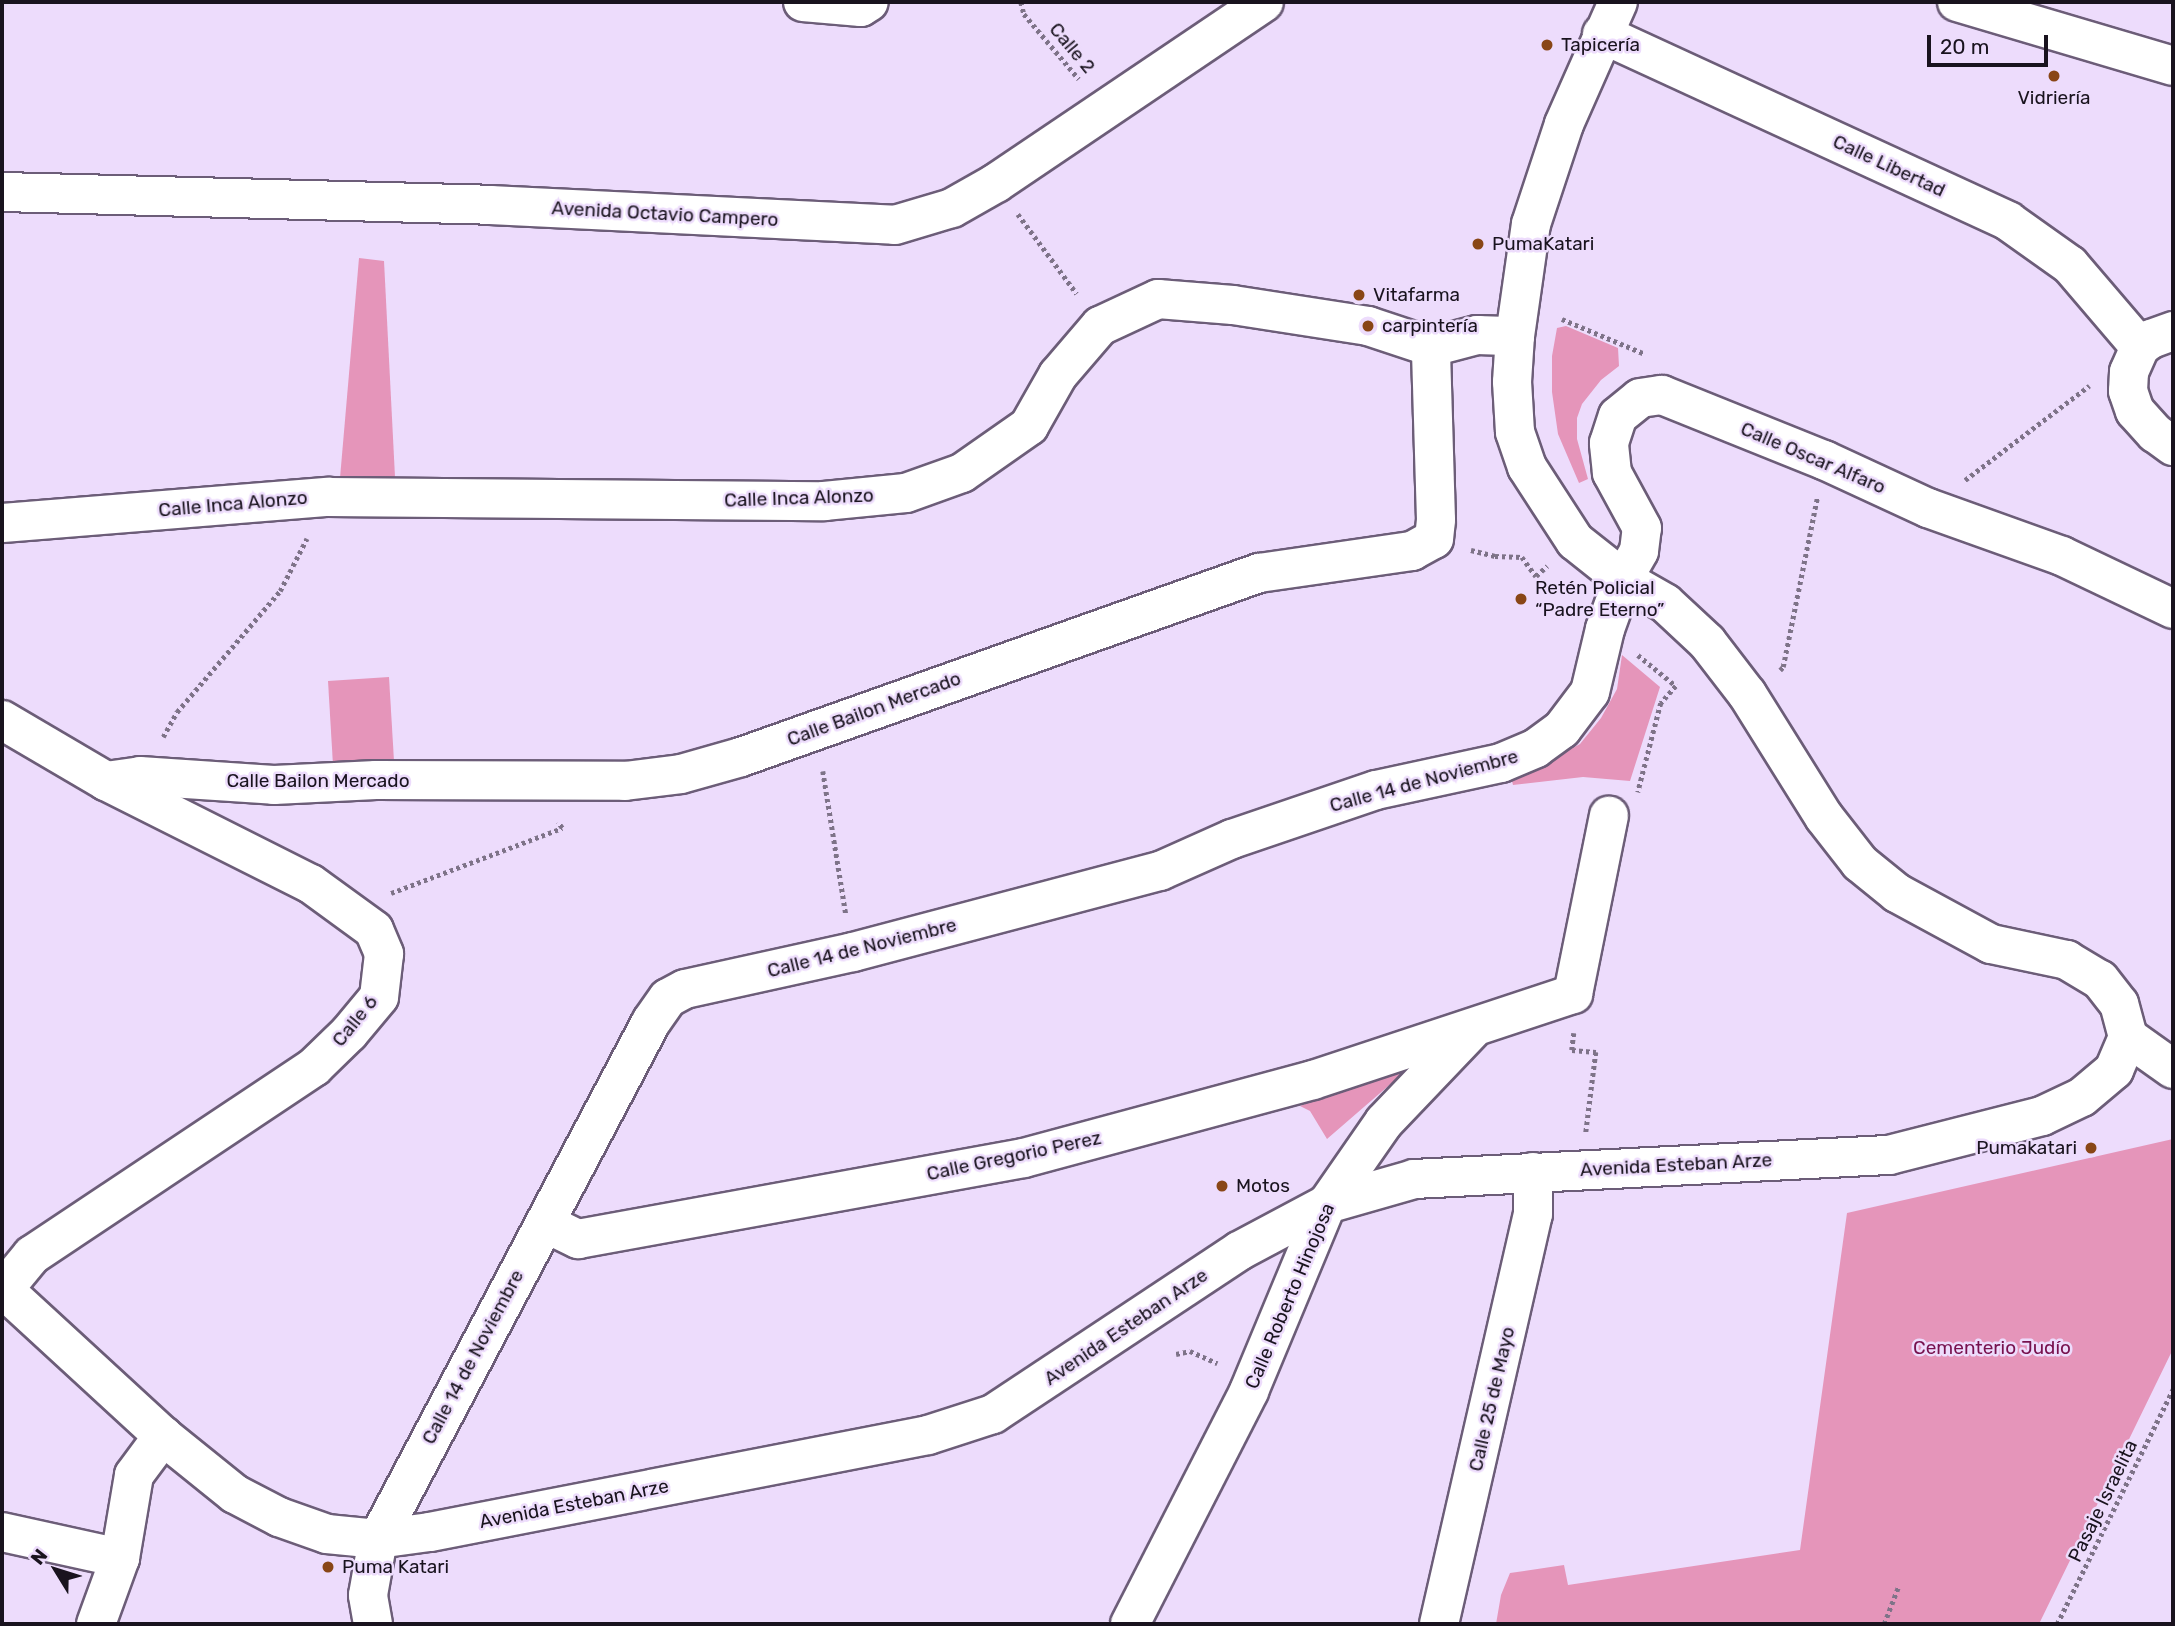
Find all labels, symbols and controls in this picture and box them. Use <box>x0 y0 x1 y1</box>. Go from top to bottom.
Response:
street label: Calle 2 <box>1044 18 1100 78</box>
scale bar <box>1930 21 2051 65</box>
place label: Tapicería <box>1561 34 1640 56</box>
text: 20 m <box>1940 34 1989 59</box>
marker: Tapicería <box>1539 37 1555 53</box>
marker: Vidriería <box>2046 68 2062 84</box>
place label: Vidriería <box>2017 87 2091 109</box>
street label: Calle Libertad <box>1829 130 1949 202</box>
street label: Avenida Octavio Campero <box>551 197 779 231</box>
place label: PumaKatari <box>1492 233 1594 255</box>
marker: PumaKatari <box>1470 236 1486 252</box>
place label: Vitafarma <box>1373 284 1460 306</box>
marker: Vitafarma <box>1351 287 1367 303</box>
place label: carpintería <box>1382 315 1478 337</box>
marker: carpintería <box>1360 318 1376 334</box>
street label: Calle Oscar Alfaro <box>1737 417 1889 499</box>
street label: Calle Inca Alonzo <box>724 484 874 512</box>
street label: Calle Inca Alonzo <box>157 486 309 522</box>
place label: Retén Policial “Padre Eterno” <box>1535 577 1664 621</box>
marker: Retén Policial “Padre Eterno” <box>1513 591 1529 607</box>
street label: Calle Bailon Mercado <box>784 667 964 751</box>
street label: Calle 14 de Noviembre <box>1327 745 1521 817</box>
street label: Calle Bailon Mercado <box>226 770 410 792</box>
street label: Calle 14 de Noviembre <box>765 913 959 983</box>
street label: Calle 6 <box>328 991 382 1051</box>
street label: Calle Gregorio Perez <box>925 1126 1103 1186</box>
place label: Pumakatari <box>1976 1137 2077 1159</box>
marker: Pumakatari <box>2083 1140 2099 1156</box>
street label: Avenida Esteban Arze <box>1579 1149 1773 1181</box>
place label: Motos <box>1236 1175 1290 1197</box>
marker: Motos <box>1214 1178 1230 1194</box>
street label: Calle Roberto Hinojosa <box>1241 1200 1339 1392</box>
street label: Avenida Esteban Arze <box>1040 1264 1212 1390</box>
street label: Calle 14 de Noviembre <box>417 1266 529 1448</box>
street label: Calle 25 de Mayo <box>1464 1324 1520 1474</box>
park label: Cementerio Judío <box>1913 1337 2071 1359</box>
street label: Pasaje Israelita <box>2064 1436 2142 1566</box>
street label: Avenida Esteban Arze <box>477 1474 671 1534</box>
north arrow <box>21 1535 91 1605</box>
text: N <box>26 1544 52 1569</box>
place label: Puma Katari <box>342 1556 449 1578</box>
marker: Puma Katari <box>320 1559 336 1575</box>

